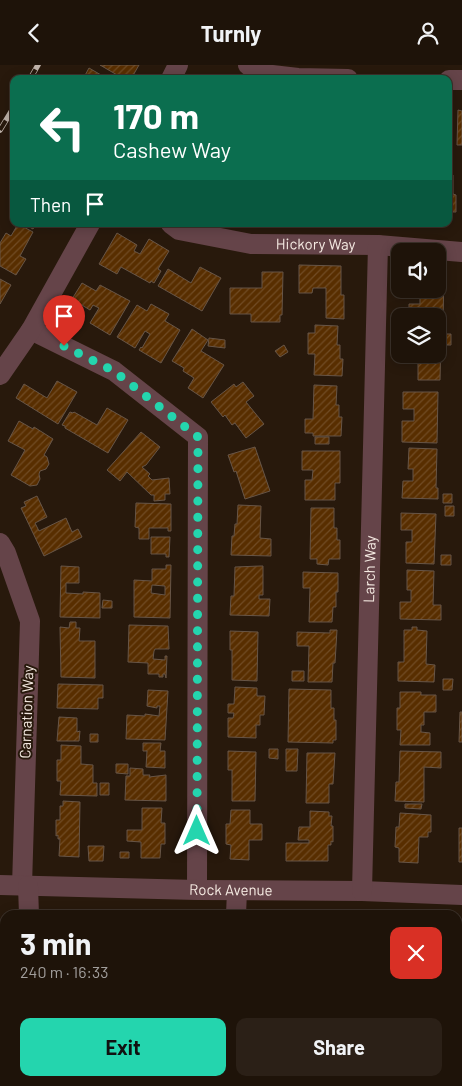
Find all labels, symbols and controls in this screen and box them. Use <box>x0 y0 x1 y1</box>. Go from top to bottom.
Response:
icon: back <box>20 19 48 47</box>
icon: person <box>414 19 442 47</box>
text: Turnly <box>201 20 261 46</box>
text: 170 m <box>113 94 199 136</box>
icon: left <box>30 95 95 160</box>
text: Cashew Way <box>113 136 231 162</box>
icon: arrive <box>81 190 109 218</box>
text: Then <box>30 193 71 216</box>
street label: Hickory Way <box>276 234 356 253</box>
map controls <box>391 243 446 363</box>
button: sound <box>391 243 446 298</box>
pin <box>43 295 85 346</box>
icon: arrive <box>50 302 78 330</box>
button: layers <box>391 308 446 363</box>
street label: Larch Way <box>359 535 379 603</box>
street label: Carnation Way <box>15 665 37 759</box>
position arrow <box>170 804 222 856</box>
street label: Rock Avenue <box>189 880 273 898</box>
text: 3 min <box>20 925 91 961</box>
button: close <box>390 927 442 979</box>
text: 240 m · 16:33 <box>20 962 108 981</box>
button: Exit <box>20 1018 226 1076</box>
button: Share <box>236 1018 442 1076</box>

